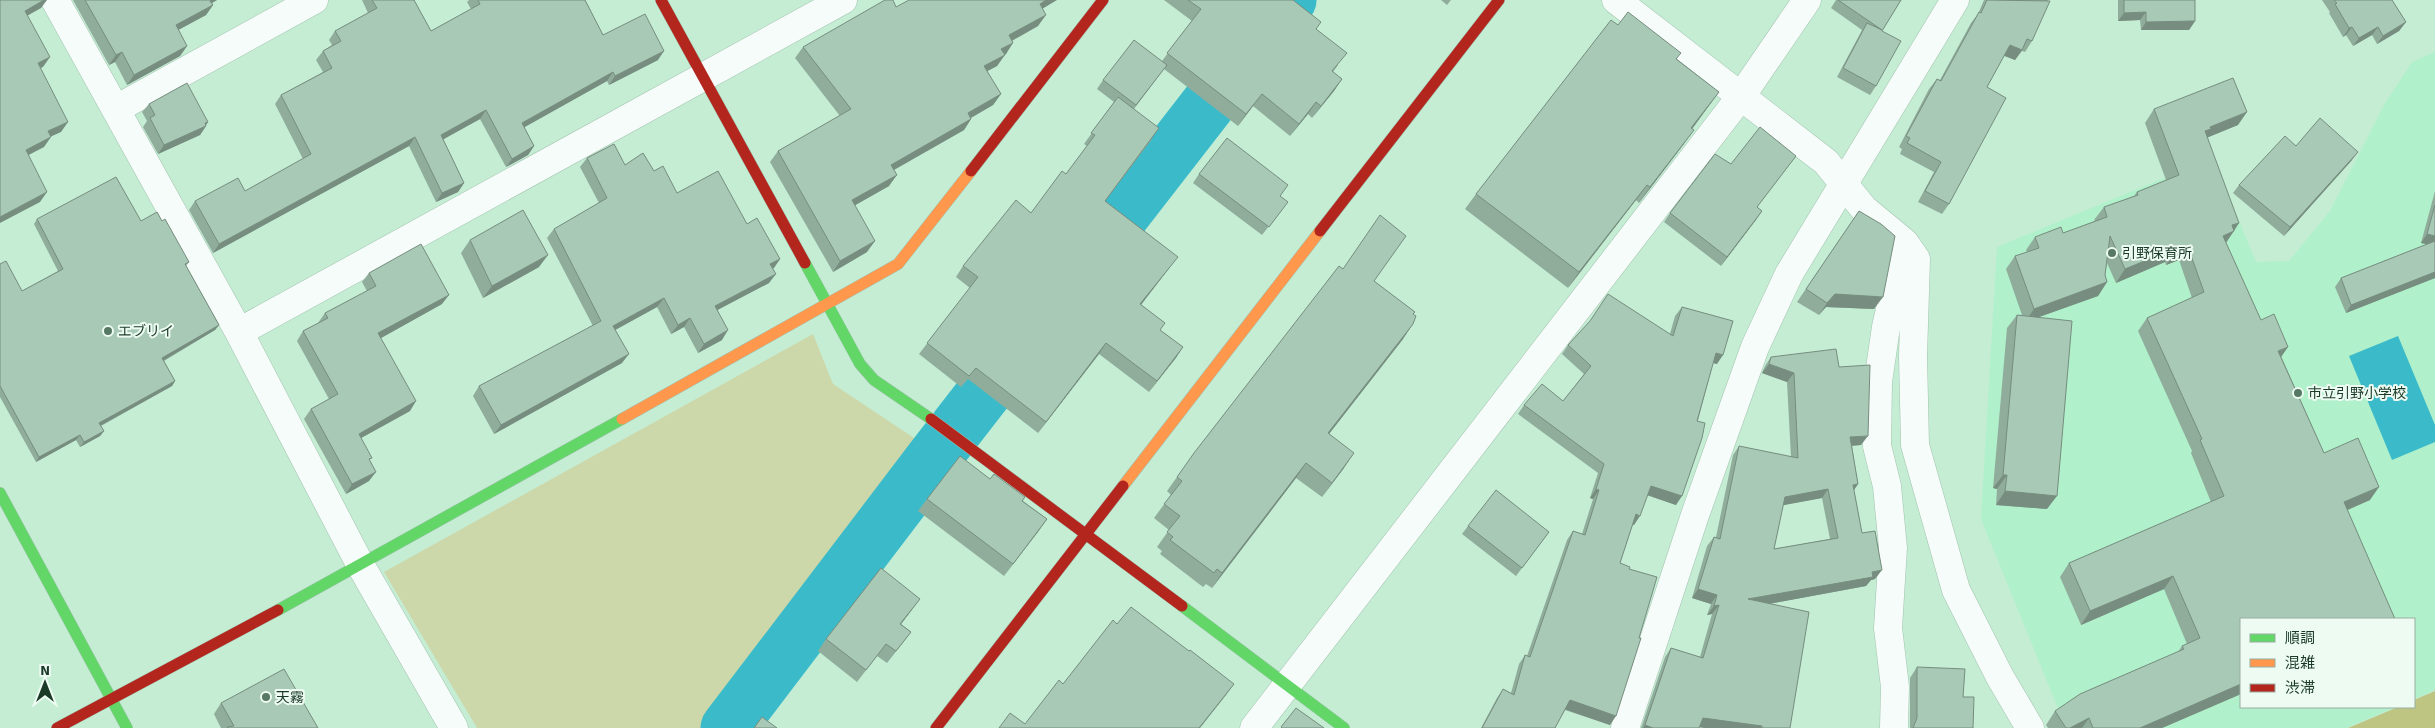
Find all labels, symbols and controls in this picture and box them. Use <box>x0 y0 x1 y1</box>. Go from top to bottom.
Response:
place label: 引野保育所 <box>2122 245 2192 262</box>
marker: 引野保育所 <box>2106 247 2118 259</box>
place label: エブリイ <box>118 323 174 340</box>
marker: エブリイ <box>102 325 114 337</box>
place label: 市立引野小学校 <box>2308 385 2406 402</box>
marker: 市立引野小学校 <box>2292 387 2304 399</box>
legend <box>2240 618 2415 708</box>
text: 順調 <box>2285 629 2315 647</box>
text: 混雑 <box>2285 654 2315 672</box>
north arrow <box>20 658 70 708</box>
text: N <box>40 662 50 679</box>
text: 渋滞 <box>2285 679 2315 697</box>
place label: 天霧 <box>276 689 304 706</box>
marker: 天霧 <box>260 691 272 703</box>

